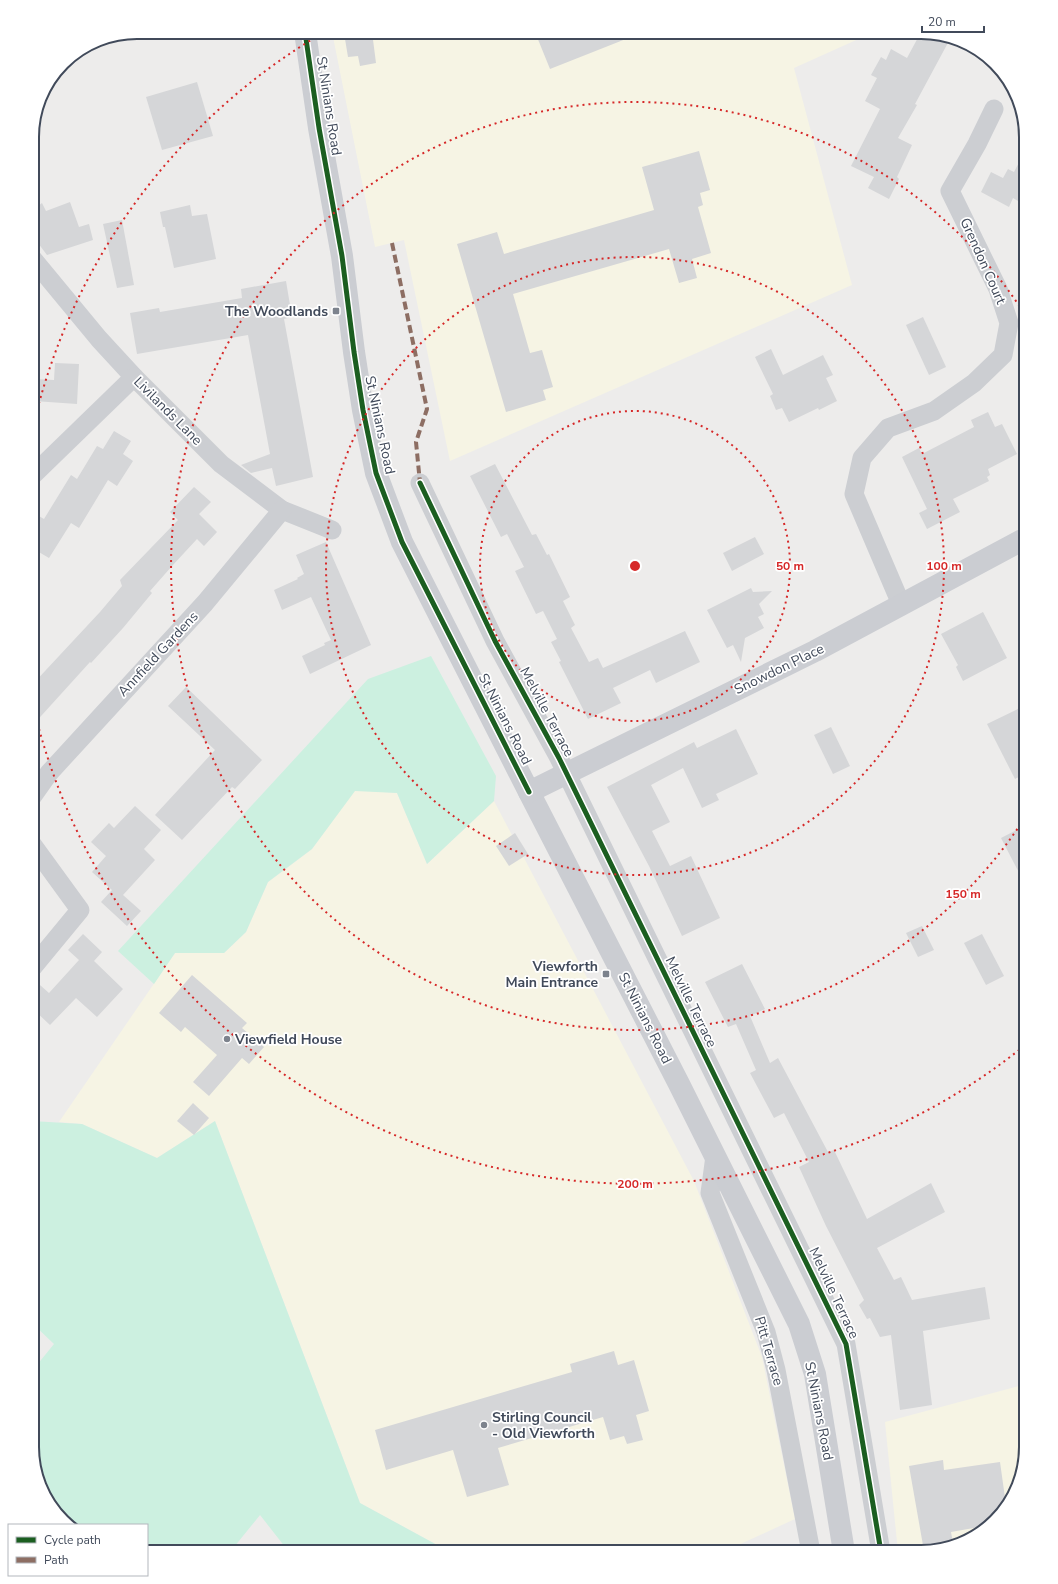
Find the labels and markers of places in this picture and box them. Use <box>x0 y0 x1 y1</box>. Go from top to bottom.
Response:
place label: The Woodlands <box>225 302 328 321</box>
marker: The Woodlands <box>331 306 341 316</box>
centre of rings <box>628 559 642 573</box>
place label: Viewforth Main Entrance <box>505 957 598 992</box>
marker: Viewforth Main Entrance <box>601 969 611 979</box>
place label: Viewfield House <box>234 1030 343 1049</box>
marker: Viewfield House <box>222 1034 232 1044</box>
place label: Stirling Council - Old Viewforth <box>492 1408 595 1443</box>
marker: Stirling Council - Old Viewforth <box>479 1420 489 1430</box>

